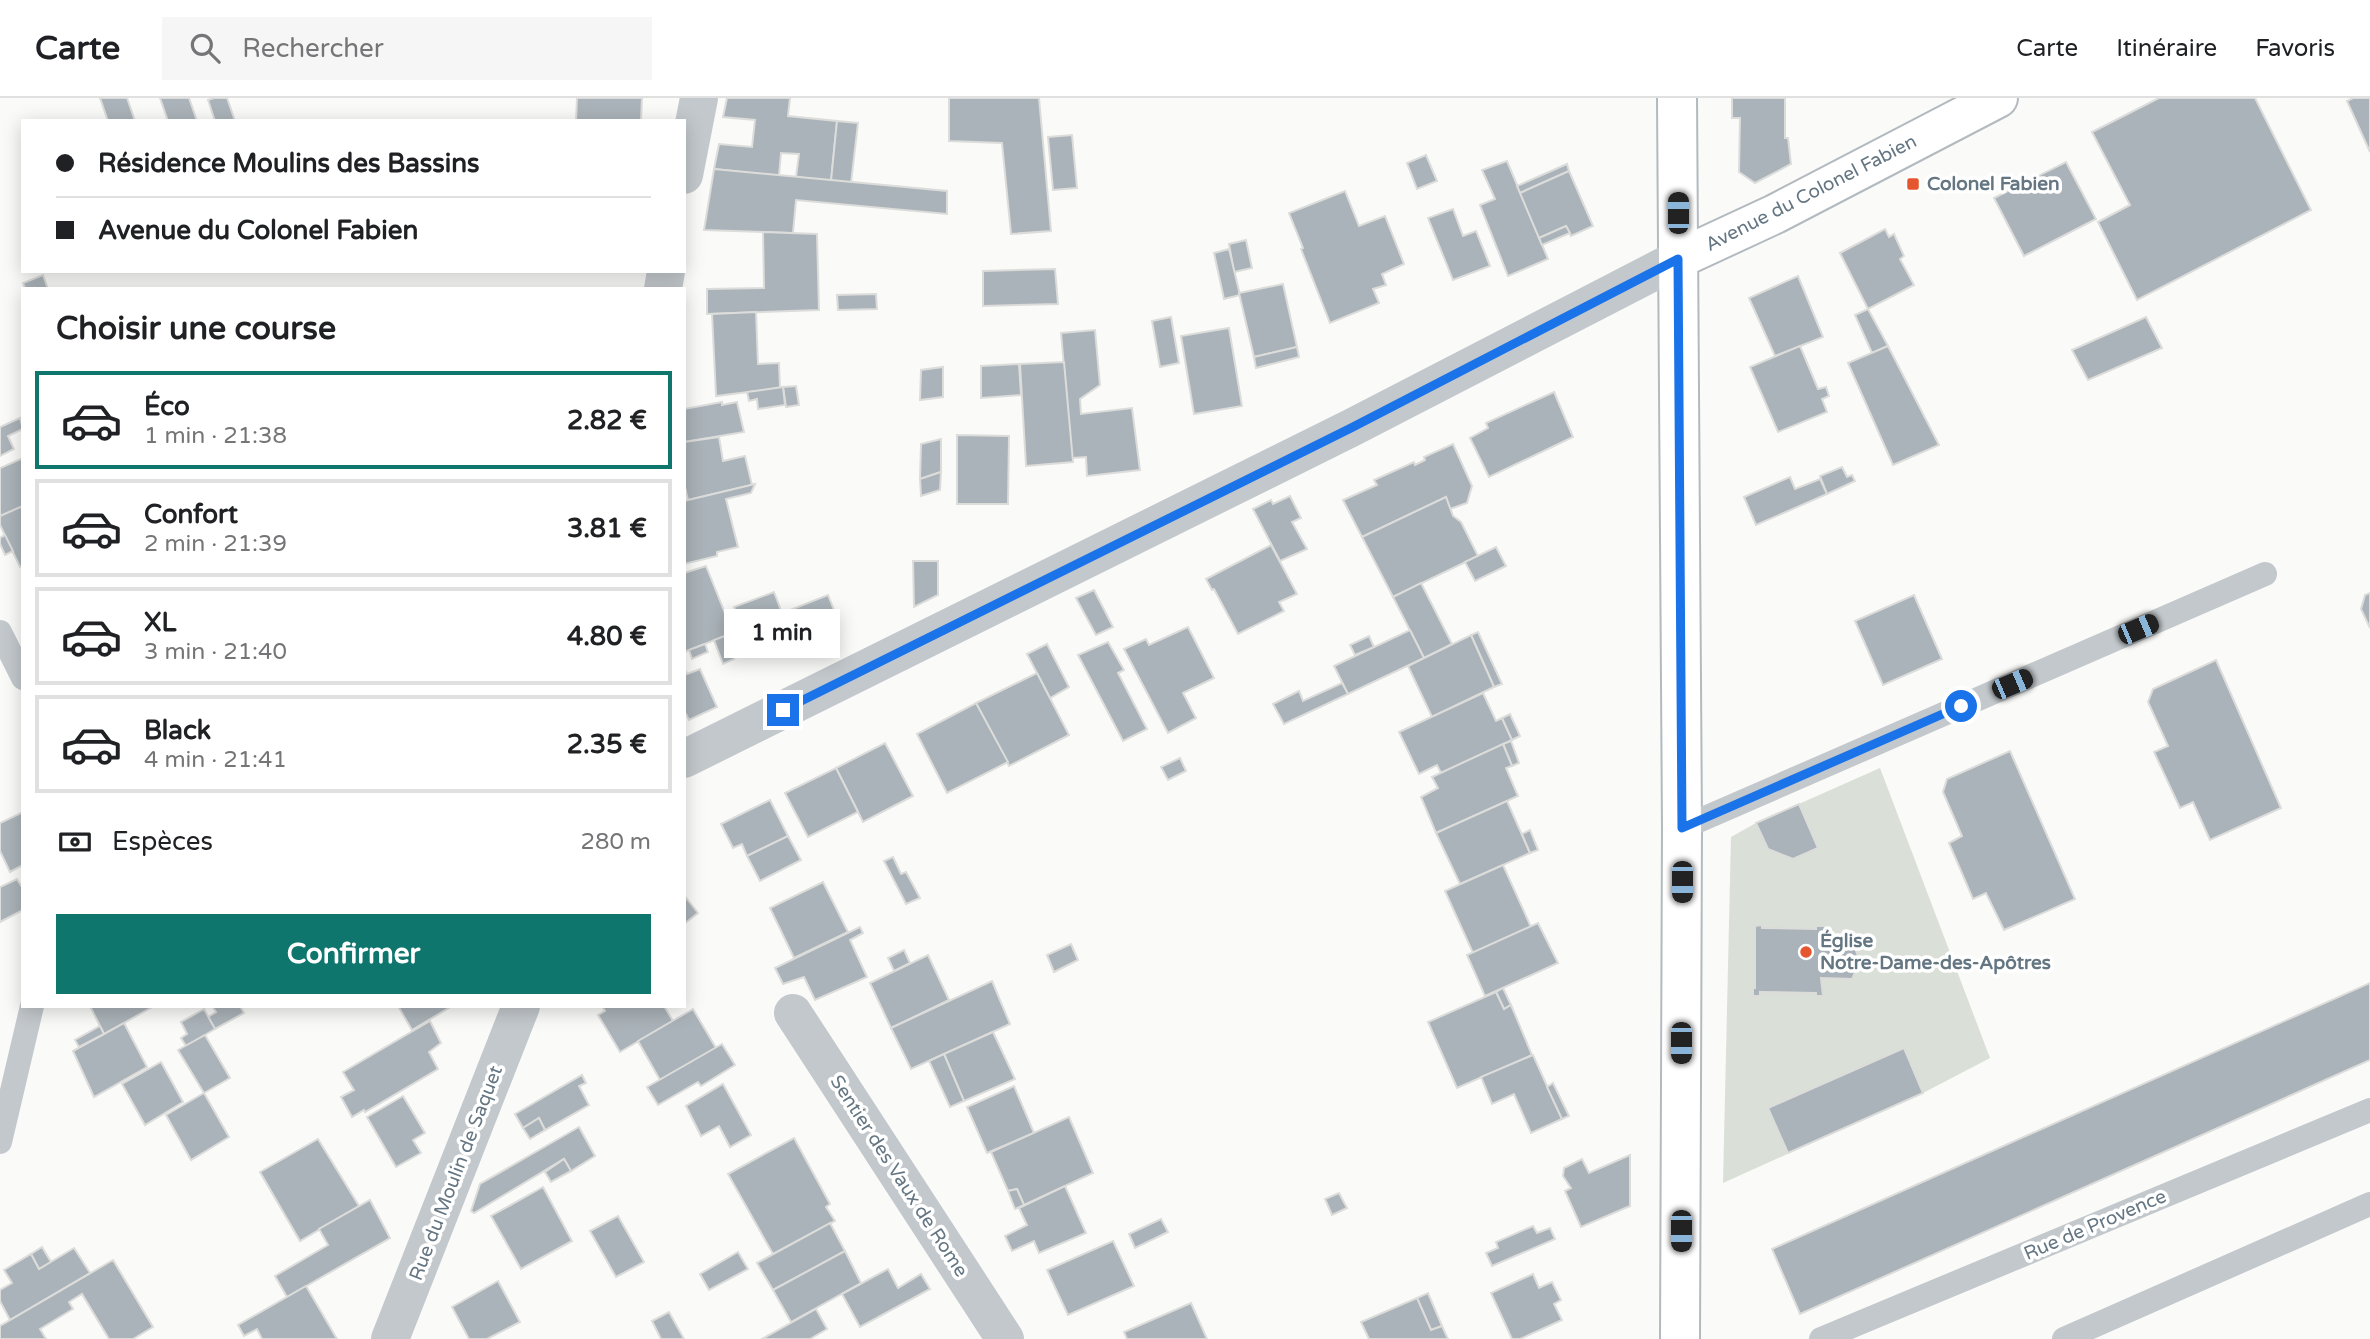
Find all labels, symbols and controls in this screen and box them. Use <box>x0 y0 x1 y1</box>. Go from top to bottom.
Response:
search box <box>162 17 652 80</box>
text: Carte <box>35 29 120 68</box>
icon: search <box>186 29 224 67</box>
text: Rechercher <box>242 33 384 64</box>
text: Carte <box>2016 34 2078 63</box>
text: Itinéraire <box>2116 34 2217 63</box>
text: Favoris <box>2255 34 2335 63</box>
street label: Avenue du Colonel Fabien <box>1702 130 1920 256</box>
text: Résidence Moulins des Bassins <box>98 148 480 179</box>
place label: Colonel Fabien <box>1927 173 2060 195</box>
marker: Colonel Fabien <box>1905 176 1921 192</box>
car <box>1668 192 1689 234</box>
text: Avenue du Colonel Fabien <box>98 215 418 246</box>
text: Choisir une course <box>56 310 336 348</box>
icon: car <box>60 389 123 452</box>
text: Éco <box>144 391 190 422</box>
text: 2.82 € <box>567 405 647 436</box>
text: 1 min · 21:38 <box>144 422 287 450</box>
icon: car <box>60 497 123 560</box>
text: Confort <box>144 499 238 530</box>
text: 3.81 € <box>567 513 647 544</box>
text: 2 min · 21:39 <box>144 530 287 558</box>
icon: car <box>60 605 123 668</box>
text: XL <box>144 607 176 638</box>
callout: 1 min <box>725 608 841 658</box>
car <box>2115 611 2162 647</box>
text: 1 min <box>751 619 813 647</box>
text: 4.80 € <box>567 621 647 652</box>
text: 3 min · 21:40 <box>144 638 287 666</box>
car <box>1989 666 2036 702</box>
route start <box>1945 690 1977 722</box>
route end <box>767 694 799 726</box>
icon: car <box>60 713 123 776</box>
text: Black <box>144 715 211 746</box>
text: 2.35 € <box>567 729 647 760</box>
text: 4 min · 21:41 <box>144 746 287 774</box>
icon: cash <box>56 823 94 861</box>
text: Espèces <box>112 826 213 857</box>
text: 280 m <box>581 828 651 856</box>
car <box>1672 861 1693 903</box>
button: Confirmer <box>56 914 651 994</box>
place label: Église Notre-Dame-des-Apôtres <box>1820 929 2051 975</box>
marker: Église Notre-Dame-des-Apôtres <box>1798 944 1814 960</box>
car <box>1671 1022 1692 1064</box>
street label: Rue du Moulin de Saquet <box>405 1063 507 1283</box>
street label: Sentier des Vaux de Rome <box>826 1071 972 1281</box>
street label: Rue de Provence <box>2020 1185 2170 1265</box>
car <box>1671 1210 1692 1252</box>

